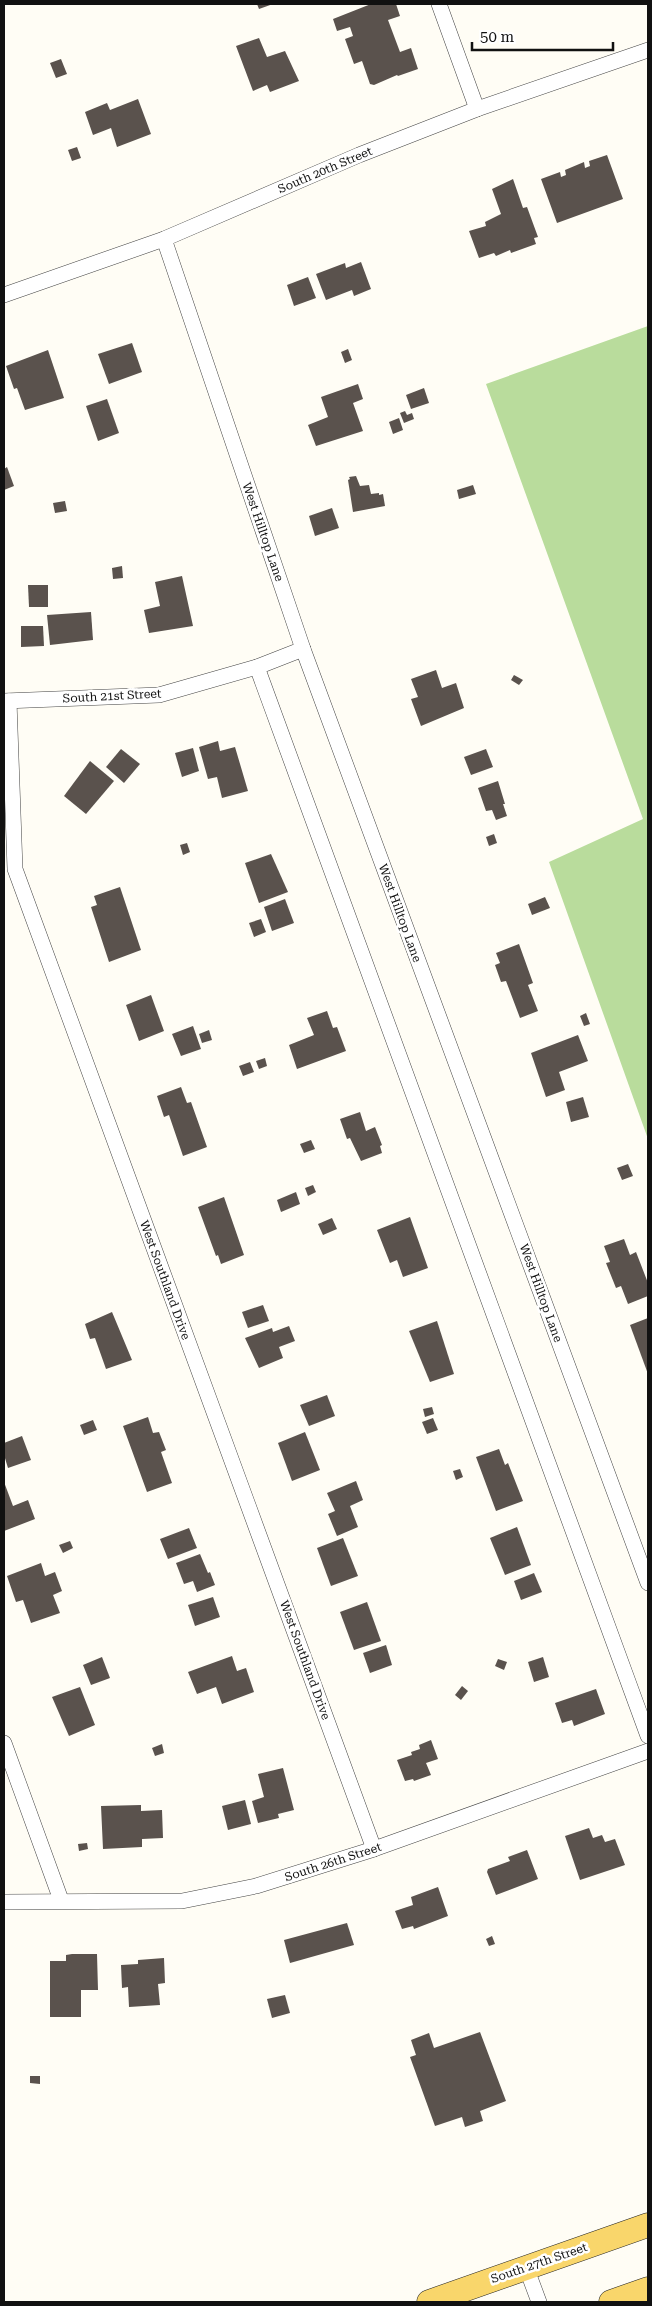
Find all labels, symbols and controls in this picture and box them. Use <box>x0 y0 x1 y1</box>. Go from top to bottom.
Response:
scale bar <box>472 20 613 52</box>
text: 50 m <box>480 28 515 46</box>
street label: South 20th Street <box>276 144 375 196</box>
street label: West Hilltop Lane <box>239 481 287 584</box>
street label: South 21st Street <box>62 686 162 706</box>
street label: West Hilltop Lane <box>376 862 424 964</box>
street label: West Southland Drive <box>137 1218 193 1342</box>
street label: West Hilltop Lane <box>517 1242 565 1344</box>
street label: West Southland Drive <box>277 1598 333 1722</box>
street label: South 26th Street <box>283 1840 384 1884</box>
street label: South 27th Street <box>489 2240 589 2286</box>

